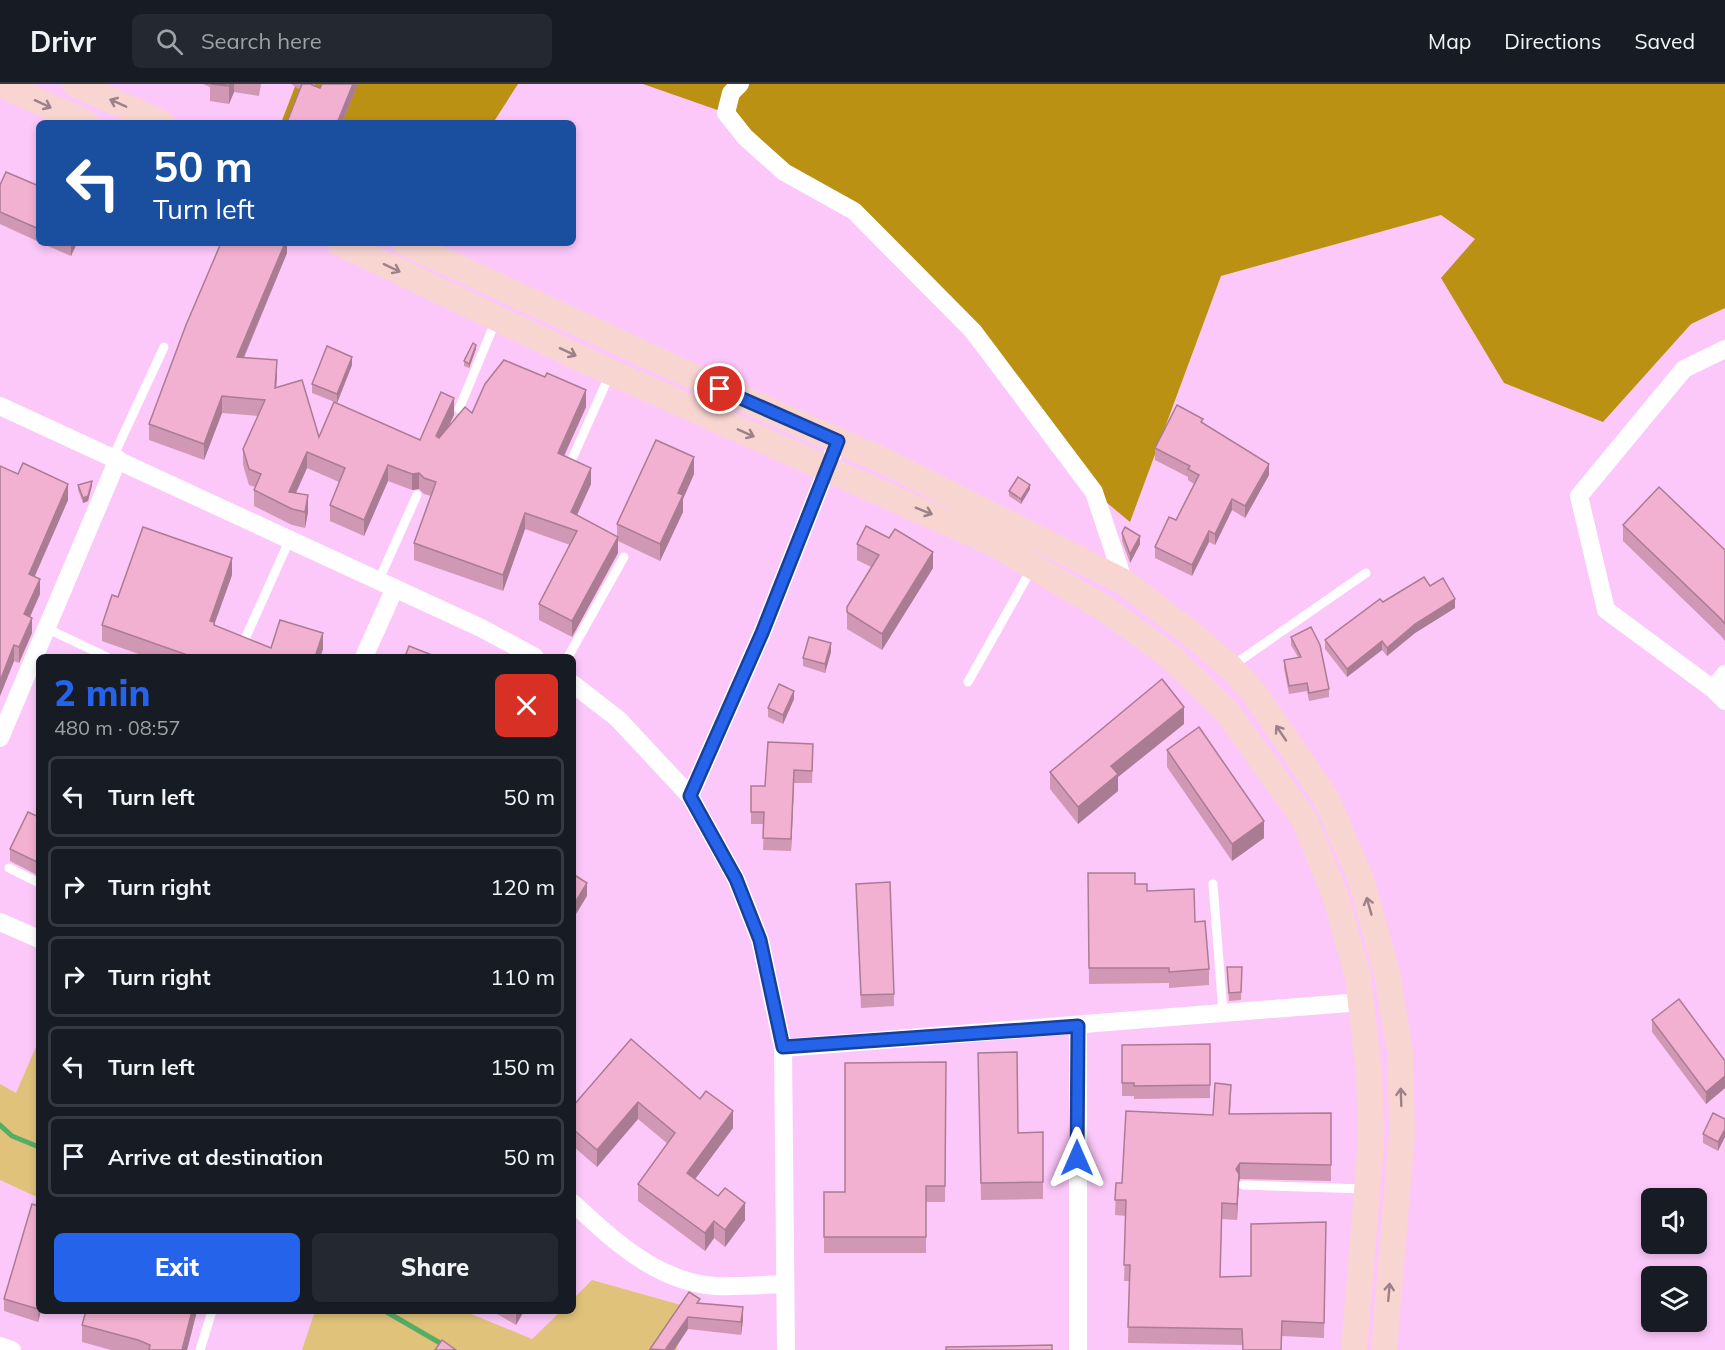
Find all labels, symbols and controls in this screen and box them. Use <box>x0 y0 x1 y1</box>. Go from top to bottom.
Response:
search box <box>132 14 552 68</box>
text: Drivr <box>30 24 96 59</box>
icon: search <box>153 25 186 58</box>
text: Search here <box>201 27 322 55</box>
text: Map <box>1428 28 1471 54</box>
text: Directions <box>1504 28 1601 54</box>
text: Saved <box>1634 28 1695 54</box>
one-way arrow <box>109 97 127 109</box>
one-way arrow <box>34 99 52 111</box>
text: 50 m <box>153 140 253 193</box>
icon: left <box>54 144 132 222</box>
text: Turn left <box>153 192 255 226</box>
one-way arrow <box>383 263 401 275</box>
one-way arrow <box>559 347 577 359</box>
pin <box>694 363 745 414</box>
icon: arrive <box>703 372 736 405</box>
one-way arrow <box>737 427 755 439</box>
one-way arrow <box>915 507 933 518</box>
text: 2 min <box>54 670 150 715</box>
button: close <box>495 674 558 737</box>
text: 480 m · 08:57 <box>54 715 180 740</box>
one-way arrow <box>1275 725 1287 742</box>
icon: left <box>57 780 90 813</box>
text: Turn left <box>108 783 195 811</box>
text: 50 m <box>504 783 555 811</box>
icon: right <box>57 870 90 903</box>
text: Turn right <box>108 873 211 901</box>
text: 120 m <box>490 873 555 901</box>
one-way arrow <box>1362 897 1374 916</box>
icon: right <box>57 960 90 993</box>
text: Turn right <box>108 963 211 991</box>
text: 110 m <box>490 963 555 991</box>
icon: left <box>57 1050 90 1083</box>
text: Turn left <box>108 1053 195 1081</box>
text: 150 m <box>490 1053 555 1081</box>
one-way arrow <box>1396 1088 1407 1108</box>
position arrow <box>1045 1126 1109 1190</box>
icon: arrive <box>57 1140 90 1173</box>
text: Arrive at destination <box>108 1143 323 1171</box>
text: 50 m <box>504 1143 555 1171</box>
map controls <box>1641 1188 1707 1332</box>
button: sound <box>1641 1188 1707 1254</box>
button: Exit <box>54 1233 300 1302</box>
button: Share <box>312 1233 558 1302</box>
button: layers <box>1641 1266 1707 1332</box>
one-way arrow <box>1384 1282 1395 1302</box>

